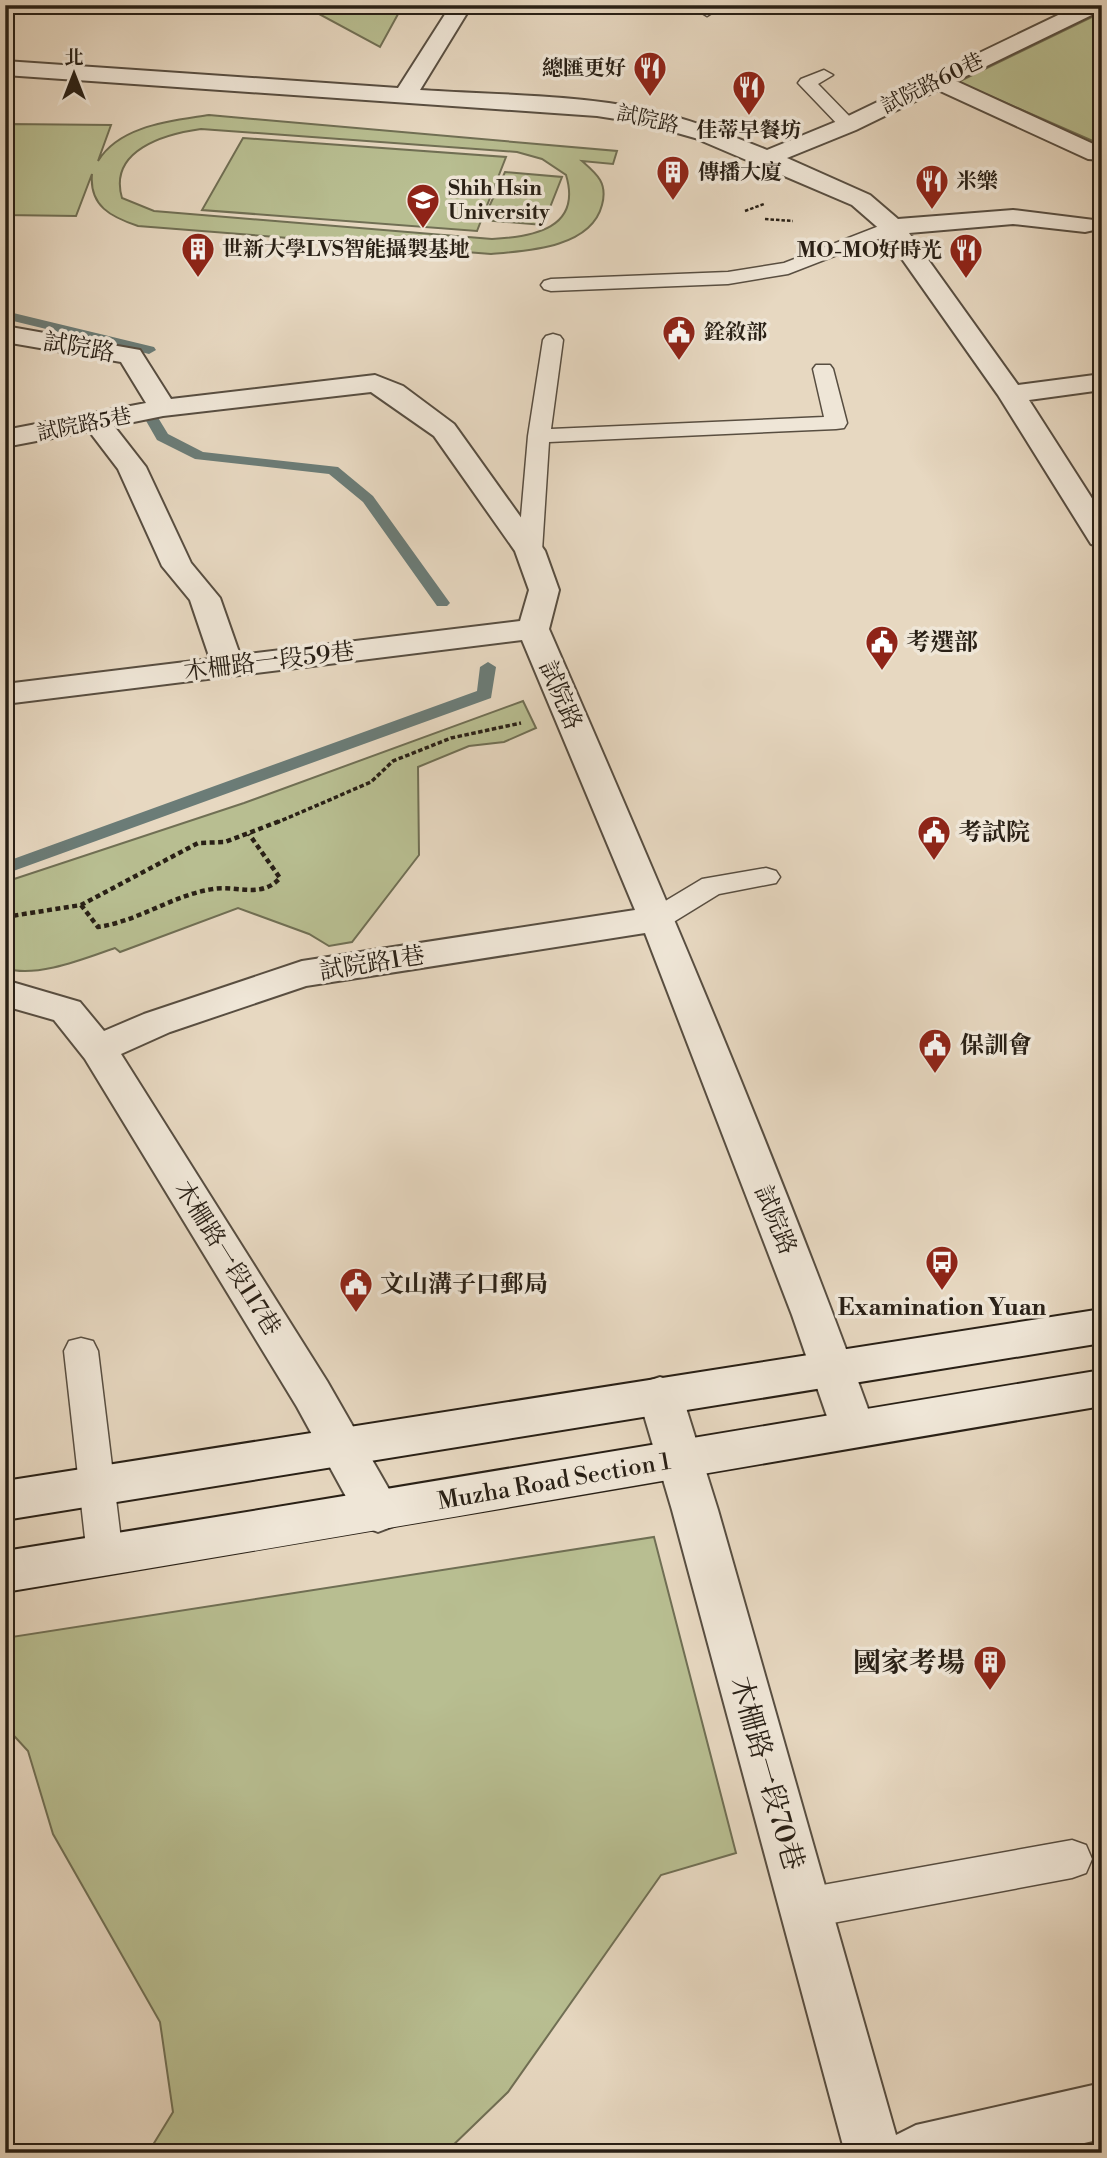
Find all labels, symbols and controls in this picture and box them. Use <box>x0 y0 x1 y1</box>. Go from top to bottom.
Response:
north arrow <box>38 38 108 108</box>
text: 北 <box>64 46 84 70</box>
street label: 試院路60巷 <box>877 48 988 120</box>
restaurant icon: 總匯更好 <box>631 49 669 98</box>
place label: 總匯更好 <box>542 56 626 82</box>
restaurant icon: 佳蒂早餐坊 <box>730 68 768 117</box>
street label: 試院路 <box>614 100 681 140</box>
place label: 佳蒂早餐坊 <box>697 118 802 144</box>
building icon: 傳播大廈 <box>654 153 692 202</box>
place label: 傳播大廈 <box>698 160 782 186</box>
restaurant icon: 米樂 <box>913 162 951 211</box>
place label: 米樂 <box>956 169 998 195</box>
place label: Shih Hsin University <box>448 176 550 226</box>
school or university icon: Shih Hsin University <box>404 181 442 230</box>
building icon: 世新大學LVS智能攝製基地 <box>179 230 217 279</box>
restaurant icon: MO-MO好時光 <box>947 231 985 280</box>
place label: 世新大學LVS智能攝製基地 <box>222 237 470 263</box>
place label: MO-MO好時光 <box>797 238 942 264</box>
public building icon: 銓敘部 <box>660 313 698 362</box>
place label: 銓敘部 <box>704 320 767 346</box>
street label: 試院路 <box>41 327 117 369</box>
street label: 試院路5巷 <box>35 403 134 447</box>
public building icon: 考選部 <box>863 623 901 672</box>
place label: 考選部 <box>906 628 978 658</box>
street label: 木柵路一段59巷 <box>182 637 356 687</box>
street label: 試院路 <box>532 656 588 734</box>
public building icon: 考試院 <box>915 813 953 862</box>
place label: 考試院 <box>958 818 1030 848</box>
street label: 試院路1巷 <box>317 941 427 987</box>
public building icon: 保訓會 <box>916 1026 954 1075</box>
place label: 保訓會 <box>960 1031 1032 1061</box>
street label: 木柵路一段117巷 <box>168 1176 287 1341</box>
street label: 試院路 <box>748 1181 802 1259</box>
bus stop icon: Examination Yuan <box>923 1243 961 1292</box>
public building icon: 文山溝子口郵局 <box>337 1265 375 1314</box>
place label: 文山溝子口郵局 <box>380 1270 548 1300</box>
place label: Examination Yuan <box>838 1293 1047 1323</box>
street label: Muzha Road Section 1 <box>435 1447 674 1517</box>
building icon: 國家考場 <box>971 1643 1009 1692</box>
place label: 國家考場 <box>853 1646 965 1681</box>
street label: 木柵路一段70巷 <box>722 1672 811 1874</box>

